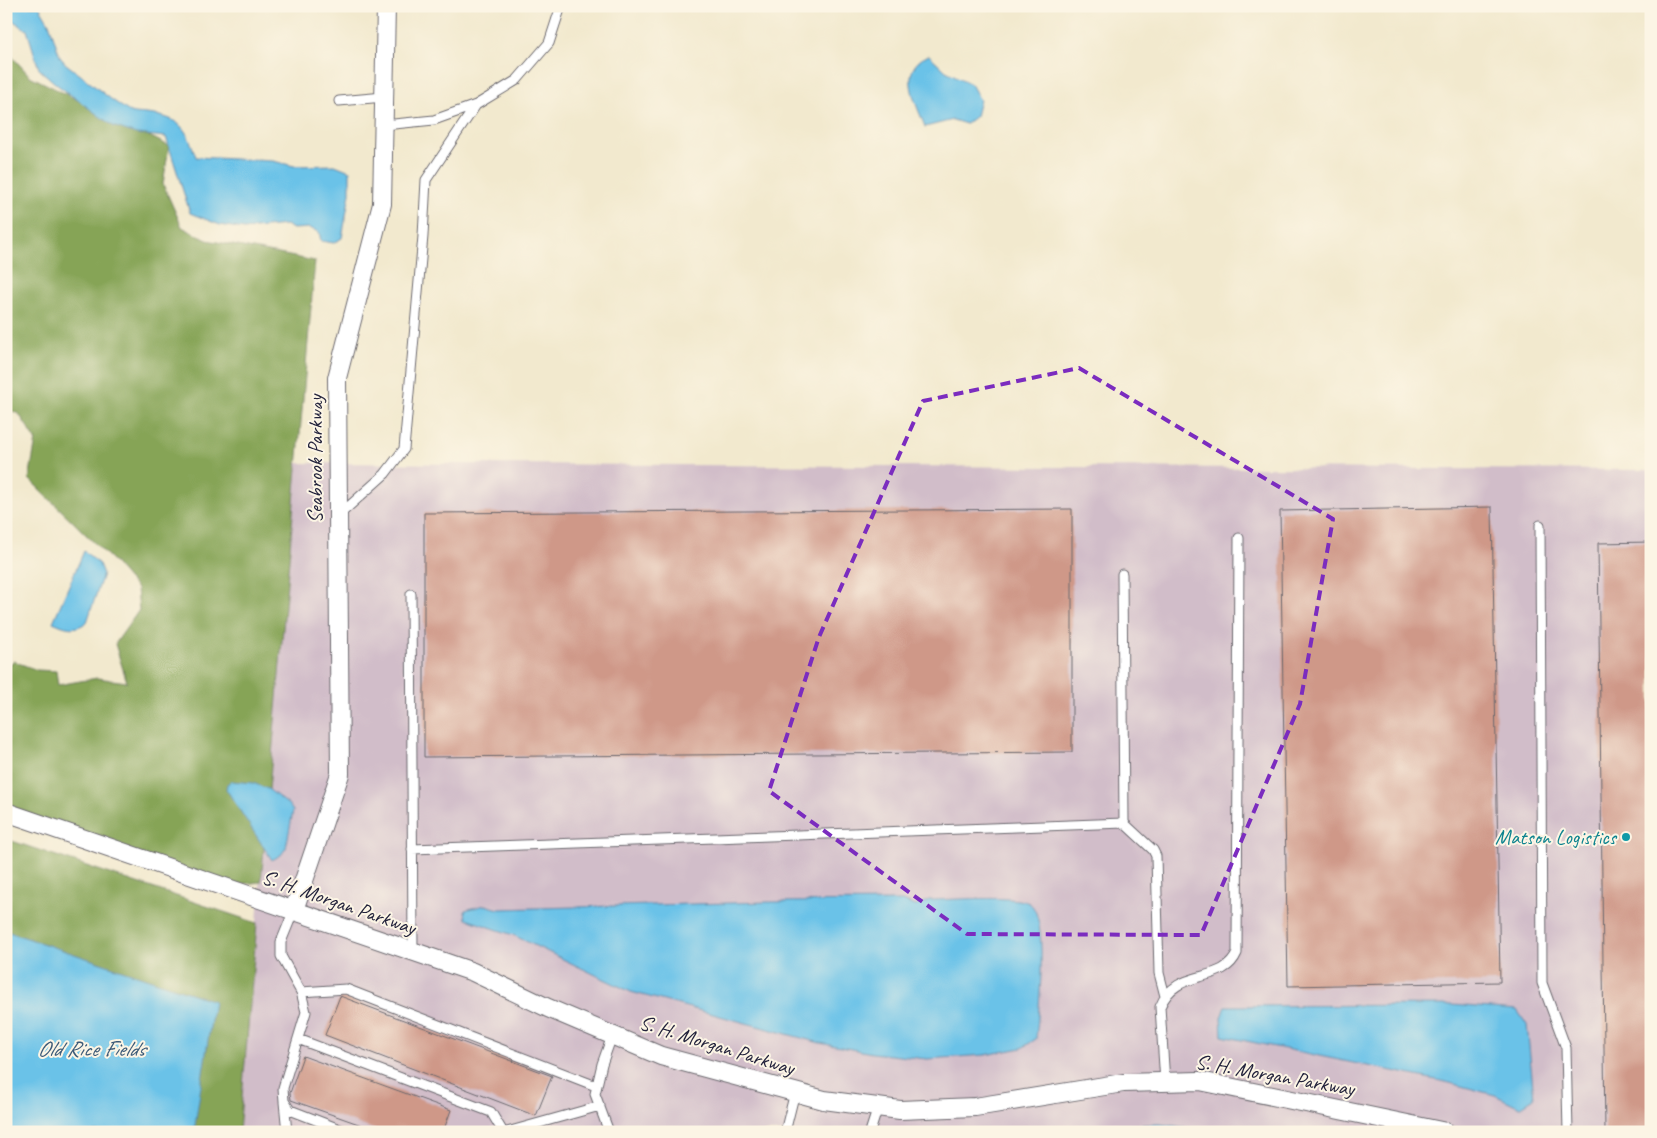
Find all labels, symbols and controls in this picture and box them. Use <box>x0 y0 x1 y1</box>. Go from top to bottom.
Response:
street label: Seabrook Parkway <box>302 393 328 523</box>
place label: Matson Logistics <box>1495 824 1618 850</box>
marker: Matson Logistics <box>1620 831 1632 843</box>
street label: S. H. Morgan Parkway <box>259 864 421 941</box>
street label: S. H. Morgan Parkway <box>636 1009 799 1081</box>
water label: Old Rice Fields <box>37 1035 148 1063</box>
street label: S. H. Morgan Parkway <box>1194 1048 1358 1102</box>

